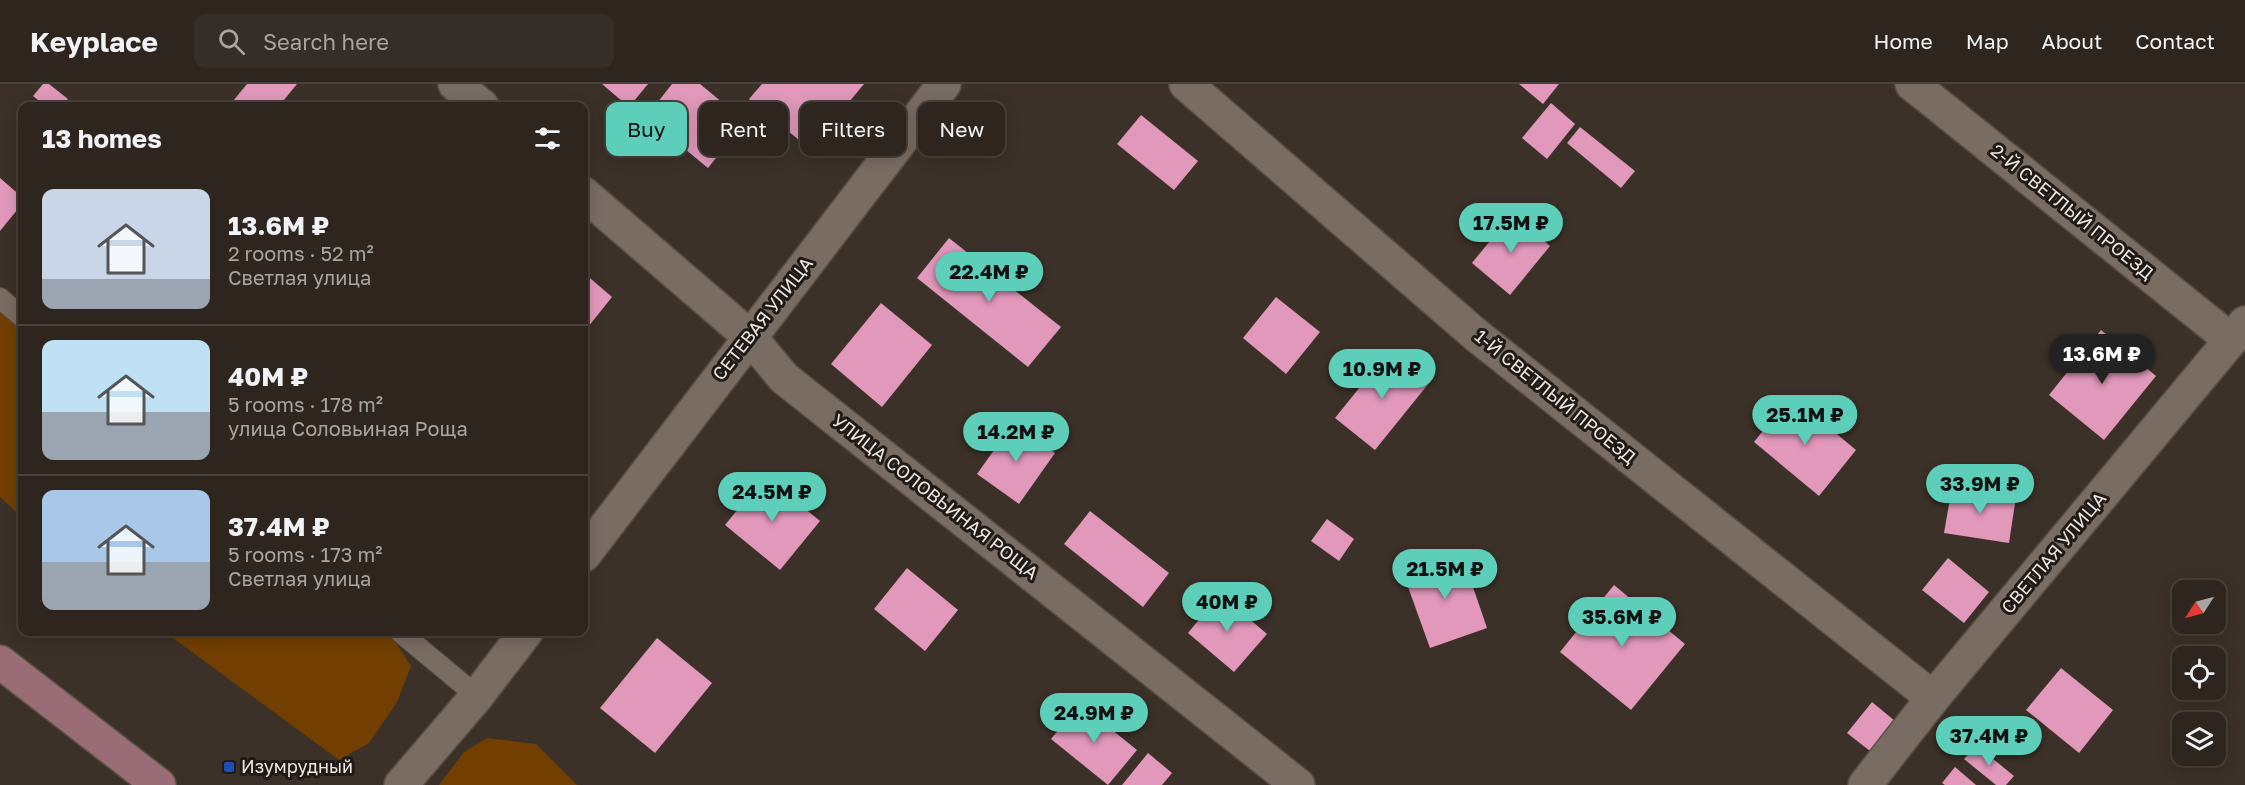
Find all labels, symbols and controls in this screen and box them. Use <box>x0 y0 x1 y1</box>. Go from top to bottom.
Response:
search box <box>194 14 614 68</box>
text: Keyplace <box>30 25 158 58</box>
icon: search <box>215 25 248 58</box>
text: Search here <box>263 28 389 55</box>
text: Home <box>1873 28 1933 54</box>
text: Map <box>1966 28 2009 54</box>
text: About <box>2042 28 2102 54</box>
text: Contact <box>2135 28 2215 54</box>
chip: Buy <box>606 102 687 156</box>
chip: Rent <box>699 102 788 156</box>
chip: Filters <box>800 102 906 156</box>
chip: New <box>918 102 1005 156</box>
icon: filters <box>531 122 564 155</box>
text: 13 homes <box>42 123 162 154</box>
street label: 2-Й СВЕТЛЫЙ ПРОЕЗД <box>1987 139 2158 284</box>
pin: 17.5M ₽ <box>1456 203 1566 254</box>
text: 13.6M ₽ <box>228 210 329 241</box>
text: 17.5M ₽ <box>1473 210 1549 234</box>
icon: home <box>90 213 162 285</box>
text: 2 rooms · 52 m² <box>228 241 374 265</box>
street label: СЕТЕВАЯ УЛИЦА <box>707 252 817 384</box>
pin: 22.4M ₽ <box>934 252 1044 303</box>
text: 22.4M ₽ <box>949 259 1029 283</box>
text: Светлая улица <box>228 265 371 289</box>
street label: 1-Й СВЕТЛЫЙ ПРОЕЗД <box>1471 324 1641 468</box>
pin: 13.6M ₽ <box>2047 334 2157 385</box>
text: 13.6M ₽ <box>2063 341 2141 365</box>
pin: 10.9M ₽ <box>1327 349 1437 400</box>
text: 10.9M ₽ <box>1343 356 1421 380</box>
text: 40M ₽ <box>228 361 308 392</box>
icon: home <box>90 364 162 436</box>
text: 5 rooms · 178 m² <box>228 392 383 416</box>
pin: 25.1M ₽ <box>1750 395 1860 446</box>
text: 25.1M ₽ <box>1766 402 1844 426</box>
street label: УЛИЦА СОЛОВЬИНАЯ РОЩА <box>828 409 1043 584</box>
pin: 14.2M ₽ <box>961 412 1071 463</box>
text: улица Соловьиная Роща <box>228 416 468 440</box>
text: 14.2M ₽ <box>977 419 1055 443</box>
pin: 33.9M ₽ <box>1925 464 2035 515</box>
text: 33.9M ₽ <box>1940 471 2020 495</box>
pin: 24.5M ₽ <box>717 472 827 523</box>
text: 24.5M ₽ <box>732 479 812 503</box>
street label: СВЕТЛАЯ УЛИЦА <box>1996 487 2110 617</box>
text: 37.4M ₽ <box>228 511 330 542</box>
icon: home <box>90 514 162 586</box>
text: 5 rooms · 173 m² <box>228 542 382 566</box>
pin: 21.5M ₽ <box>1390 549 1500 600</box>
text: 21.5M ₽ <box>1406 556 1484 580</box>
text: Светлая улица <box>228 566 371 590</box>
north arrow <box>2172 580 2226 634</box>
map controls <box>2172 580 2226 766</box>
pin: 40M ₽ <box>1185 582 1269 633</box>
text: 40M ₽ <box>1196 589 1258 613</box>
pin: 35.6M ₽ <box>1567 597 1677 648</box>
text: 35.6M ₽ <box>1582 604 1662 628</box>
button: locate <box>2172 646 2226 700</box>
pin: 24.9M ₽ <box>1039 693 1149 744</box>
text: 24.9M ₽ <box>1054 700 1134 724</box>
button: layers <box>2172 712 2226 766</box>
pin: 37.4M ₽ <box>1934 716 2044 767</box>
text: 37.4M ₽ <box>1950 723 2028 747</box>
place label: Изумрудный <box>241 755 353 777</box>
marker: Изумрудный <box>222 760 236 774</box>

